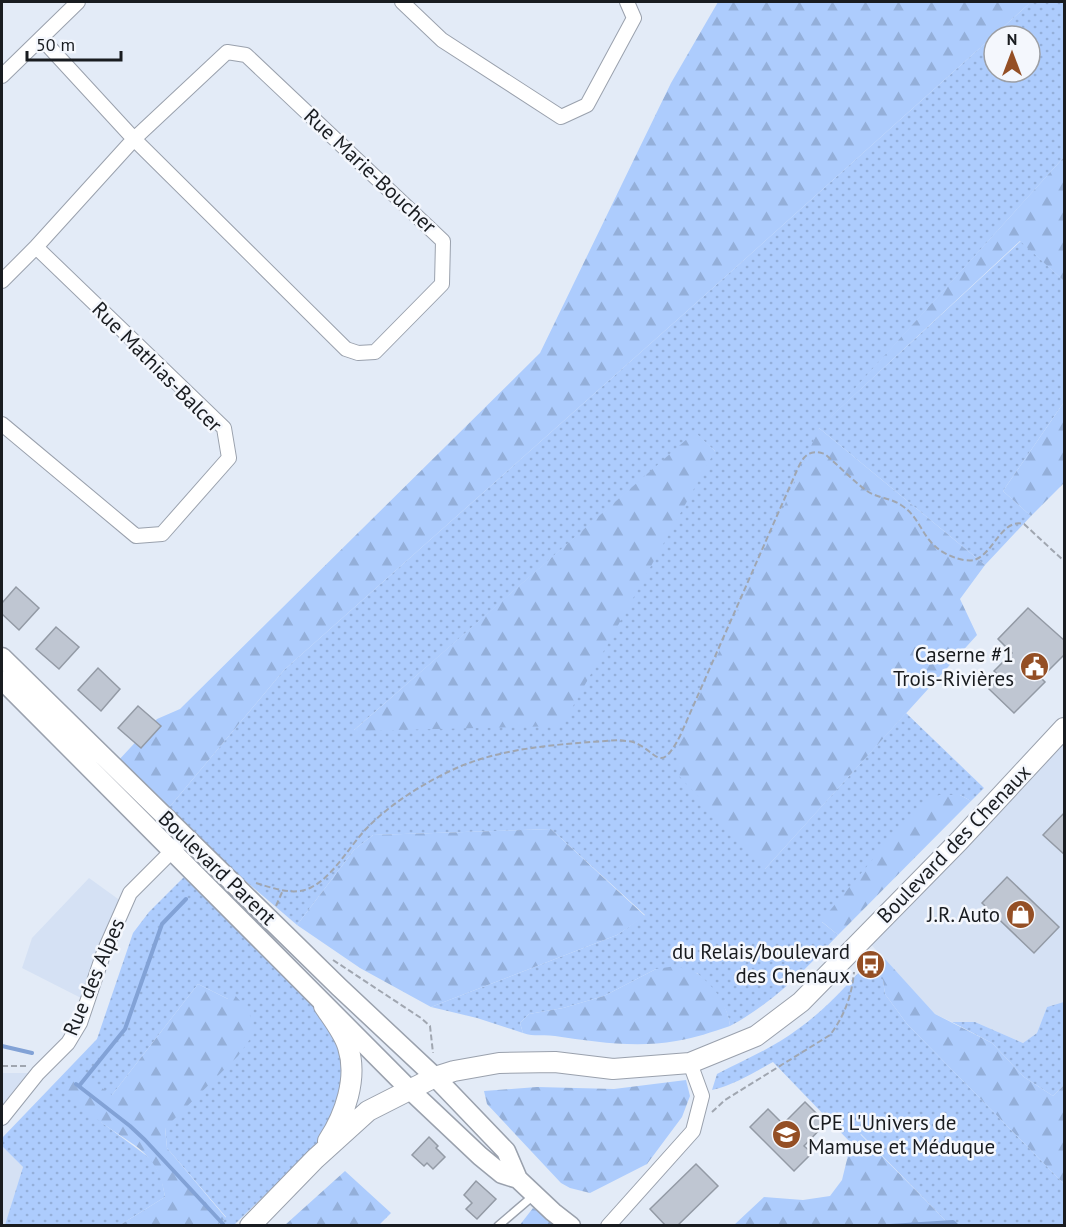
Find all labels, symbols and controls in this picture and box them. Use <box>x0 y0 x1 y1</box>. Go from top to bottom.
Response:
scale bar <box>27 24 122 62</box>
north arrow <box>982 24 1042 84</box>
text: N <box>1007 29 1017 49</box>
text: 50 m <box>36 33 75 56</box>
street label: Rue Marie-Boucher <box>298 102 442 239</box>
street label: Rue Mathias-Balcer <box>86 296 228 438</box>
place label: Caserne #1 Trois-Rivières <box>893 641 1014 692</box>
public building icon: Caserne #1 Trois-Rivières <box>1019 651 1051 683</box>
street label: Boulevard des Chenaux <box>871 758 1037 929</box>
street label: Boulevard Parent <box>153 805 282 931</box>
shop icon: J.R. Auto <box>1005 899 1037 931</box>
place label: J.R. Auto <box>926 901 1000 928</box>
street label: Rue des Alpes <box>57 914 130 1040</box>
place label: du Relais/boulevard des Chenaux <box>672 938 850 989</box>
bus stop icon: du Relais/boulevard des Chenaux <box>855 948 887 980</box>
place label: CPE L'Univers de Mamuse et Méduque <box>808 1109 995 1160</box>
school or university icon: CPE L'Univers de Mamuse et Méduque <box>771 1119 803 1151</box>

